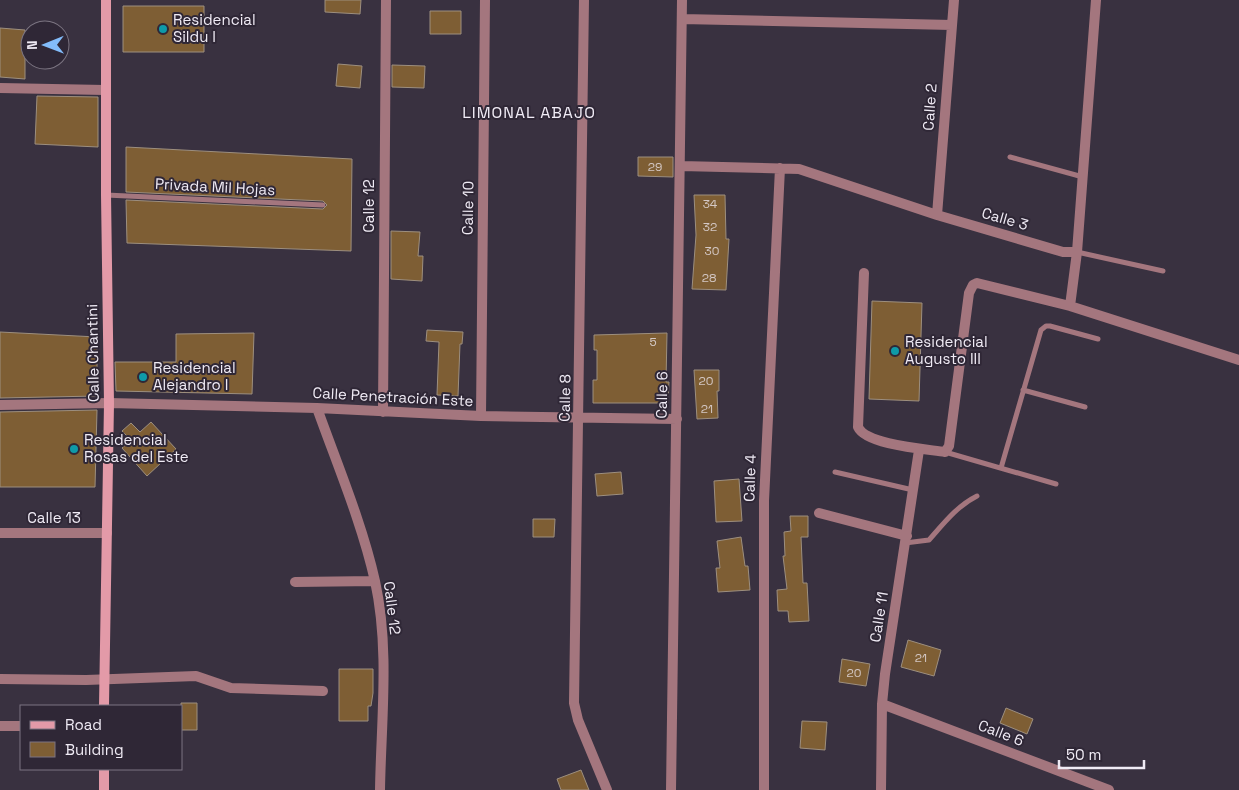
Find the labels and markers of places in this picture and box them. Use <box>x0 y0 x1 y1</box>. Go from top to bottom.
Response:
place label: Residencial Sildu I <box>173 10 256 46</box>
marker: Residencial Sildu I <box>157 23 169 35</box>
place label: Residencial Augusto III <box>905 332 988 368</box>
marker: Residencial Augusto III <box>889 345 901 357</box>
place label: Residencial Alejandro I <box>153 358 236 394</box>
marker: Residencial Alejandro I <box>137 371 149 383</box>
place label: Residencial Rosas del Este <box>84 430 189 466</box>
marker: Residencial Rosas del Este <box>68 443 80 455</box>

